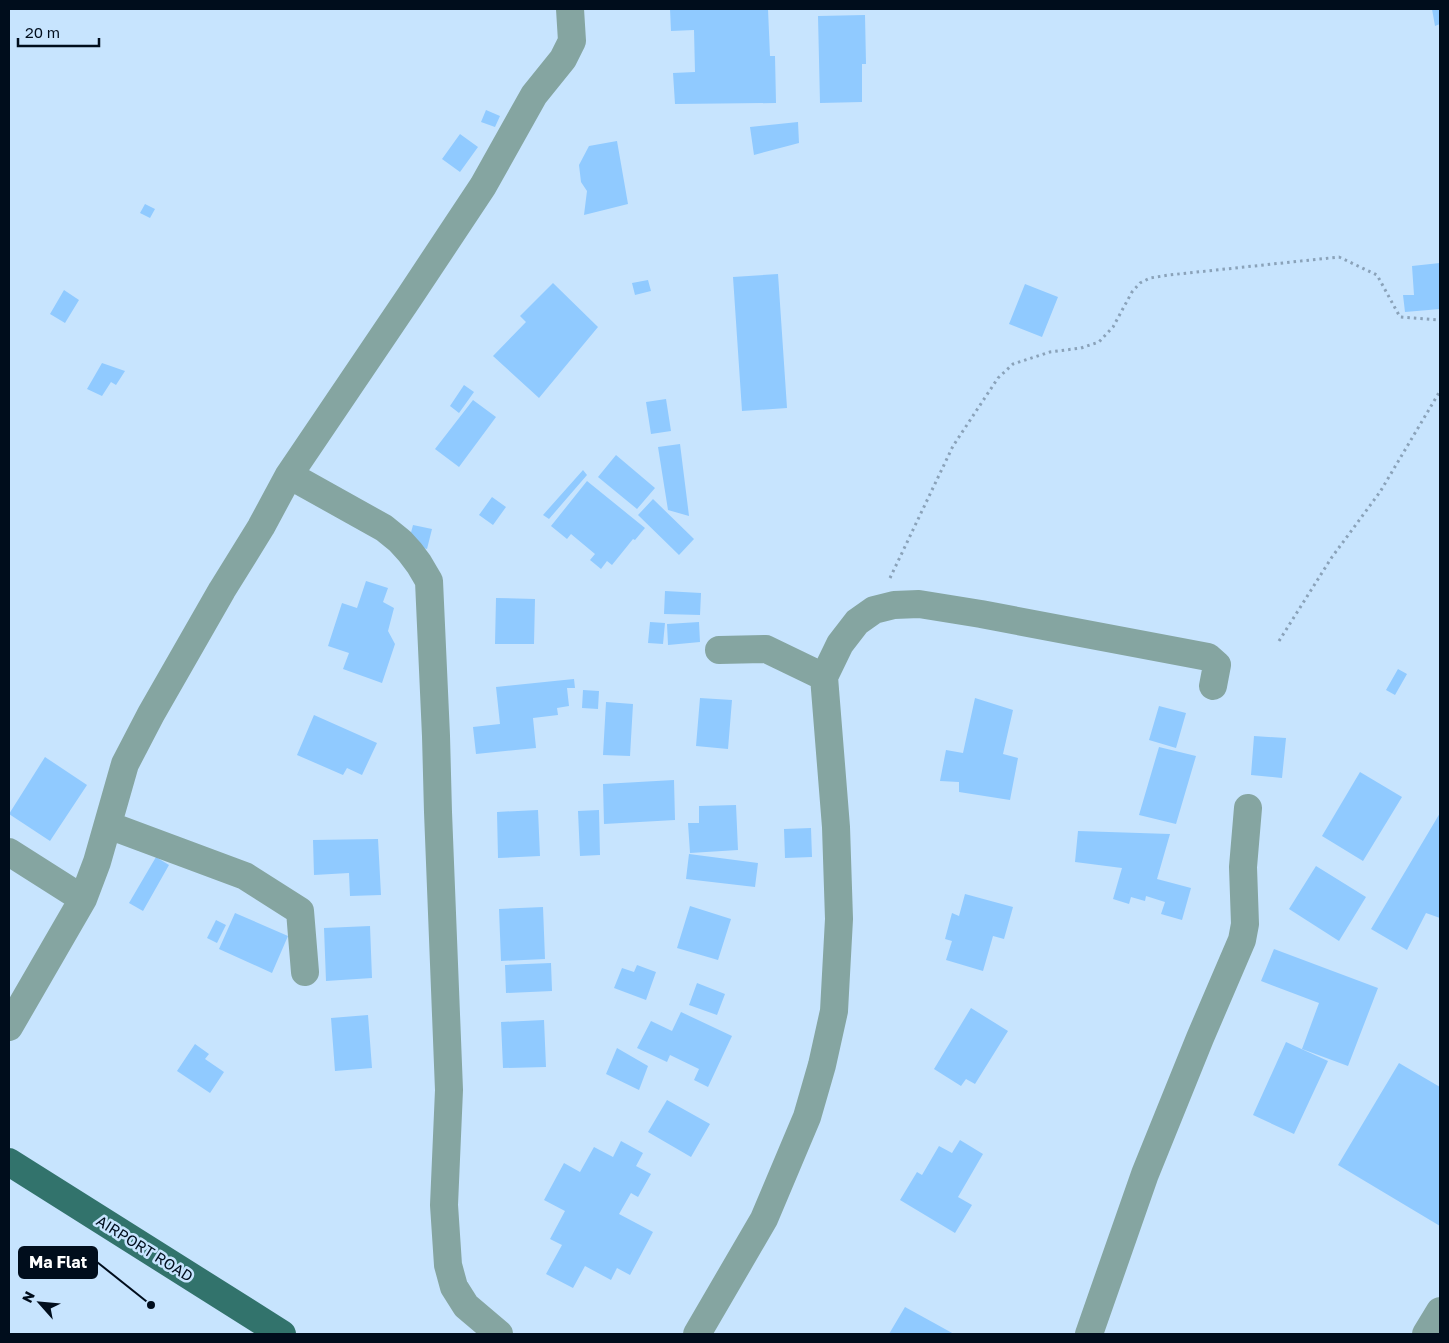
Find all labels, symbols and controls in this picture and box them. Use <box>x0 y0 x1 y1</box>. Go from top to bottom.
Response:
scale bar <box>18 15 99 47</box>
text: 20 m <box>25 23 60 41</box>
street label: AIRPORT ROAD <box>93 1211 197 1285</box>
callout: Ma Flat <box>19 1247 97 1278</box>
text: Ma Flat <box>29 1252 87 1272</box>
north arrow <box>15 1278 65 1328</box>
text: N <box>18 1288 38 1305</box>

